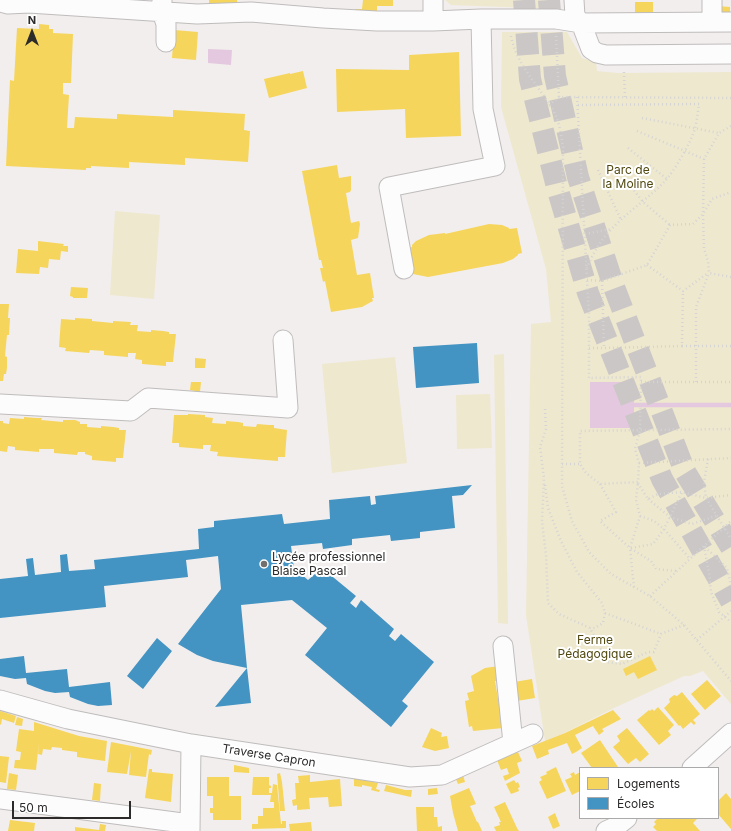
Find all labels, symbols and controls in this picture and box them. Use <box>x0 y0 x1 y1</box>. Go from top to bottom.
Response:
north arrow <box>12 12 52 52</box>
text: N <box>28 13 36 27</box>
park label: Parc de la Moline <box>603 163 653 191</box>
place label: Lycée professionnel Blaise Pascal <box>272 550 386 578</box>
marker: Lycée professionnel Blaise Pascal <box>259 559 269 569</box>
park label: Ferme Pédagogique <box>558 633 632 661</box>
street label: Traverse Capron <box>221 742 317 770</box>
legend <box>579 767 719 819</box>
text: Logements <box>617 776 680 791</box>
scale bar <box>14 793 133 819</box>
text: Écoles <box>617 796 655 811</box>
text: 50 m <box>19 800 48 815</box>

